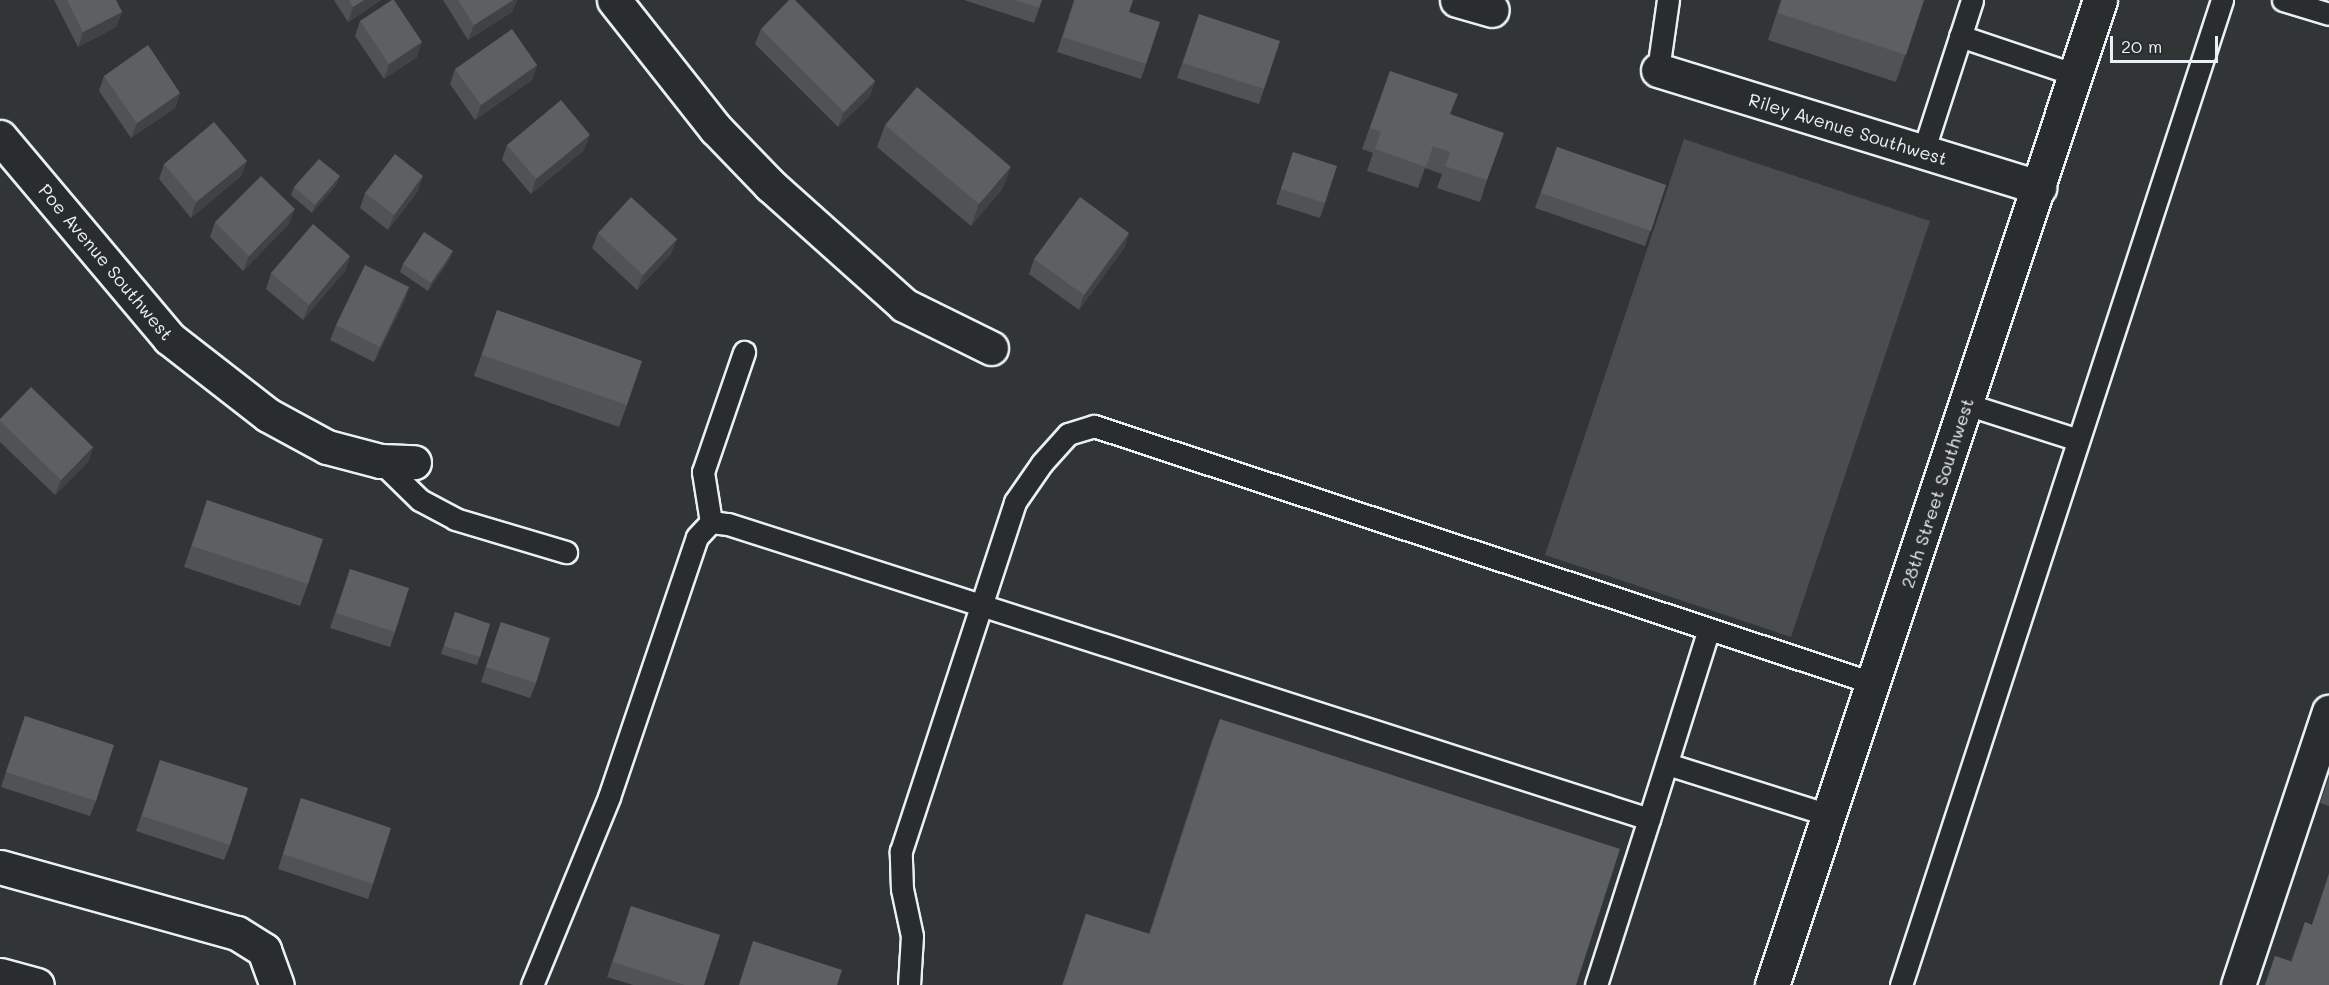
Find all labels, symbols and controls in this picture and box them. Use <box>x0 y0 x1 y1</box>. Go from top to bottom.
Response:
scale bar <box>2113 24 2221 62</box>
text: 20 m <box>2121 34 2162 58</box>
street label: Riley Avenue Southwest <box>1746 88 1950 170</box>
street label: Poe Avenue Southwest <box>34 180 178 344</box>
street label: 28th Street Southwest <box>1896 395 1978 591</box>

